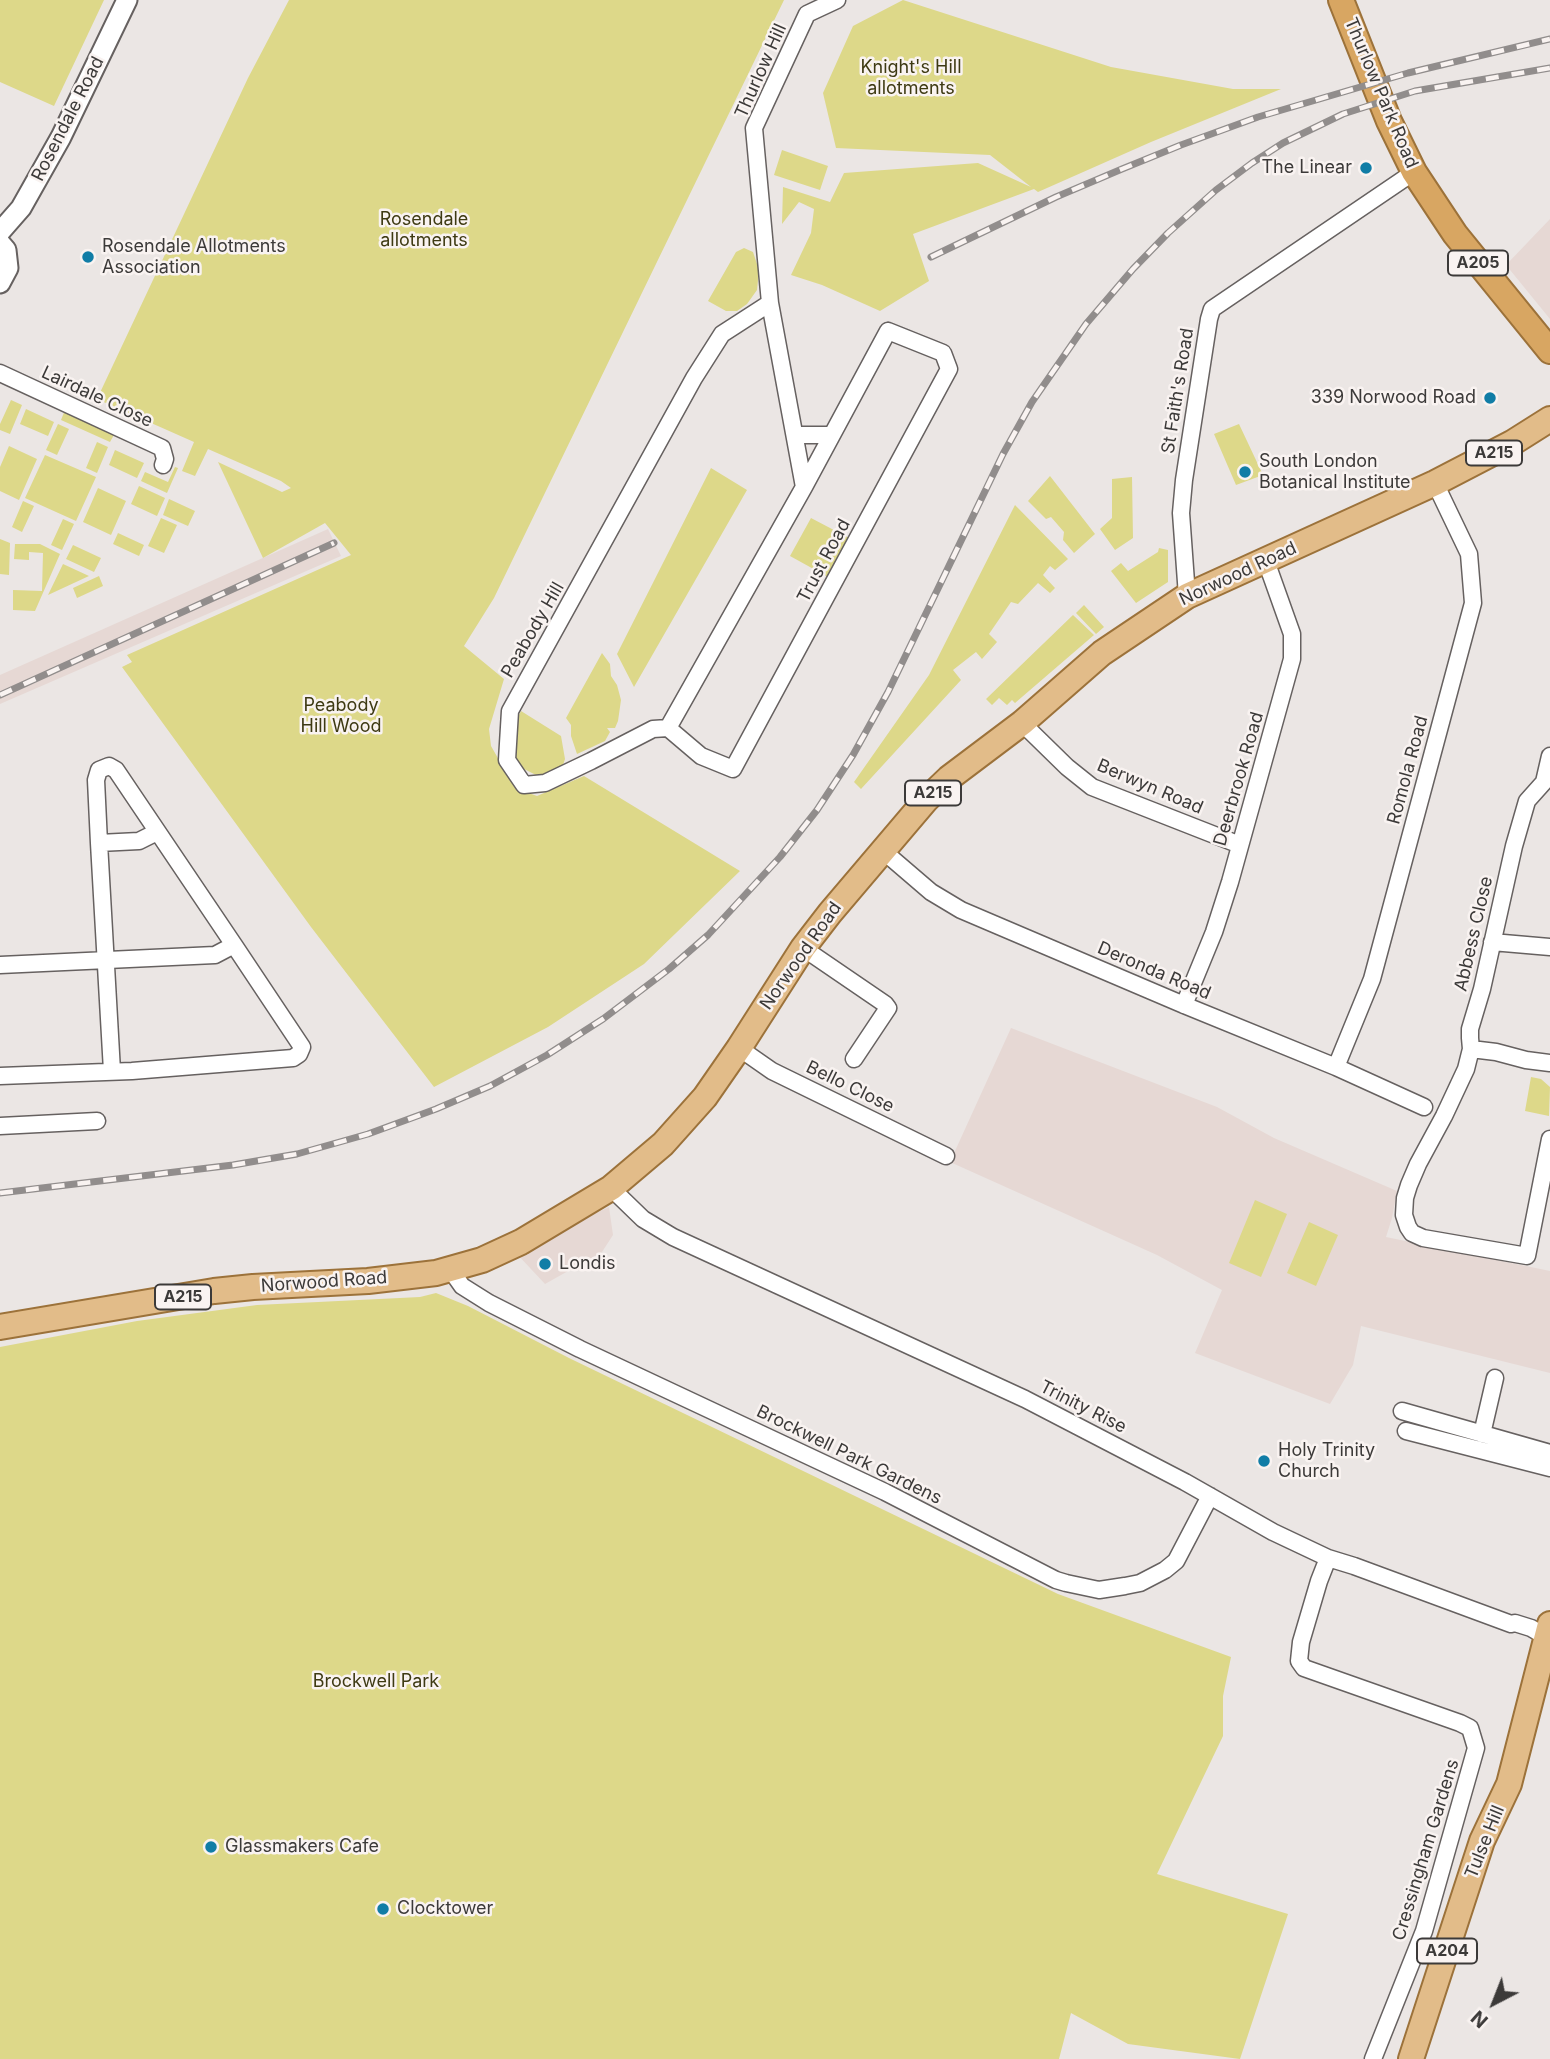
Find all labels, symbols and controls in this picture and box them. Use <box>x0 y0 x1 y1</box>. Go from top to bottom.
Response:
street label: Thurlow Park Road <box>1339 14 1423 172</box>
street label: Thurlow Hill <box>731 20 791 122</box>
street label: Rosendale Road <box>27 53 109 185</box>
park label: Knight's Hill allotments <box>860 57 962 100</box>
place label: The Linear <box>1261 157 1352 179</box>
marker: The Linear <box>1358 160 1374 176</box>
park label: Rosendale allotments <box>380 209 468 252</box>
place label: Rosendale Allotments Association <box>102 236 286 278</box>
marker: Rosendale Allotments Association <box>80 249 96 265</box>
road number: A205 <box>1448 250 1508 276</box>
street label: St Faith's Road <box>1157 327 1199 455</box>
street label: Lairdale Close <box>38 362 156 432</box>
place label: 339 Norwood Road <box>1311 387 1476 409</box>
marker: 339 Norwood Road <box>1482 390 1498 406</box>
road number: A215 <box>1466 440 1522 466</box>
place label: South London Botanical Institute <box>1259 451 1411 494</box>
marker: South London Botanical Institute <box>1237 464 1253 480</box>
street label: Trust Road <box>793 515 855 607</box>
street label: Norwood Road <box>1176 537 1300 611</box>
street label: Peabody Hill <box>497 578 569 682</box>
park label: Peabody Hill Wood <box>301 695 381 738</box>
street label: Deerbrook Road <box>1210 709 1268 849</box>
street label: Romola Road <box>1383 713 1433 827</box>
street label: Berwyn Road <box>1094 755 1206 819</box>
road number: A215 <box>905 780 961 806</box>
street label: Abbess Close <box>1450 874 1498 994</box>
street label: Norwood Road <box>756 898 846 1014</box>
street label: Deronda Road <box>1094 937 1214 1005</box>
street label: Bello Close <box>803 1056 897 1118</box>
place label: Londis <box>559 1253 615 1275</box>
marker: Londis <box>537 1256 553 1272</box>
street label: Norwood Road <box>260 1267 388 1297</box>
road number: A215 <box>155 1284 211 1310</box>
street label: Trinity Rise <box>1036 1376 1130 1438</box>
street label: Brockwell Park Gardens <box>753 1401 945 1509</box>
place label: Holy Trinity Church <box>1278 1440 1375 1482</box>
marker: Holy Trinity Church <box>1256 1453 1272 1469</box>
park label: Brockwell Park <box>313 1671 439 1693</box>
street label: Cressingham Gardens <box>1388 1757 1464 1943</box>
street label: Tulse Hill <box>1461 1802 1509 1882</box>
place label: Glassmakers Cafe <box>225 1836 379 1858</box>
marker: Glassmakers Cafe <box>203 1839 219 1855</box>
place label: Clocktower <box>397 1898 493 1920</box>
marker: Clocktower <box>375 1901 391 1917</box>
road number: A204 <box>1417 1938 1477 1964</box>
north arrow <box>1459 1968 1529 2038</box>
text: N <box>1467 2006 1493 2032</box>

